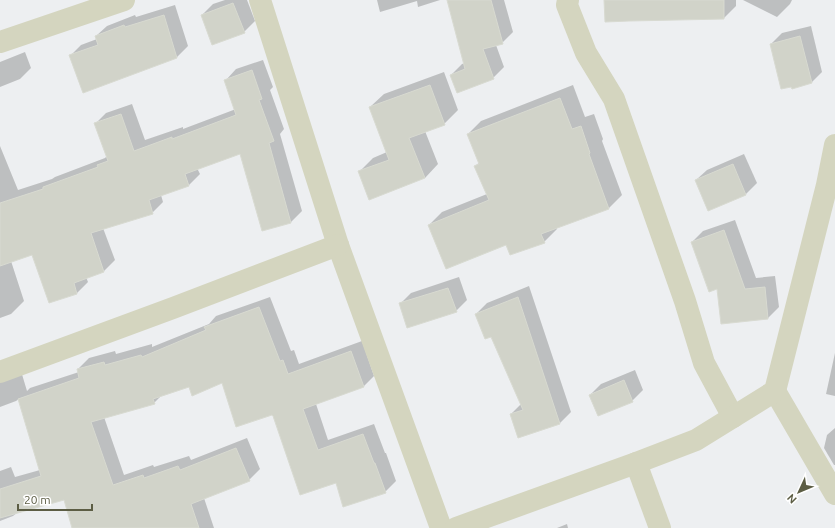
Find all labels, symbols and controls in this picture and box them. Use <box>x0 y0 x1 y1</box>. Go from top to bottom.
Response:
north arrow <box>779 472 819 512</box>
scale bar <box>18 486 92 512</box>
text: N <box>785 492 799 506</box>
text: 20 m <box>24 493 51 506</box>

